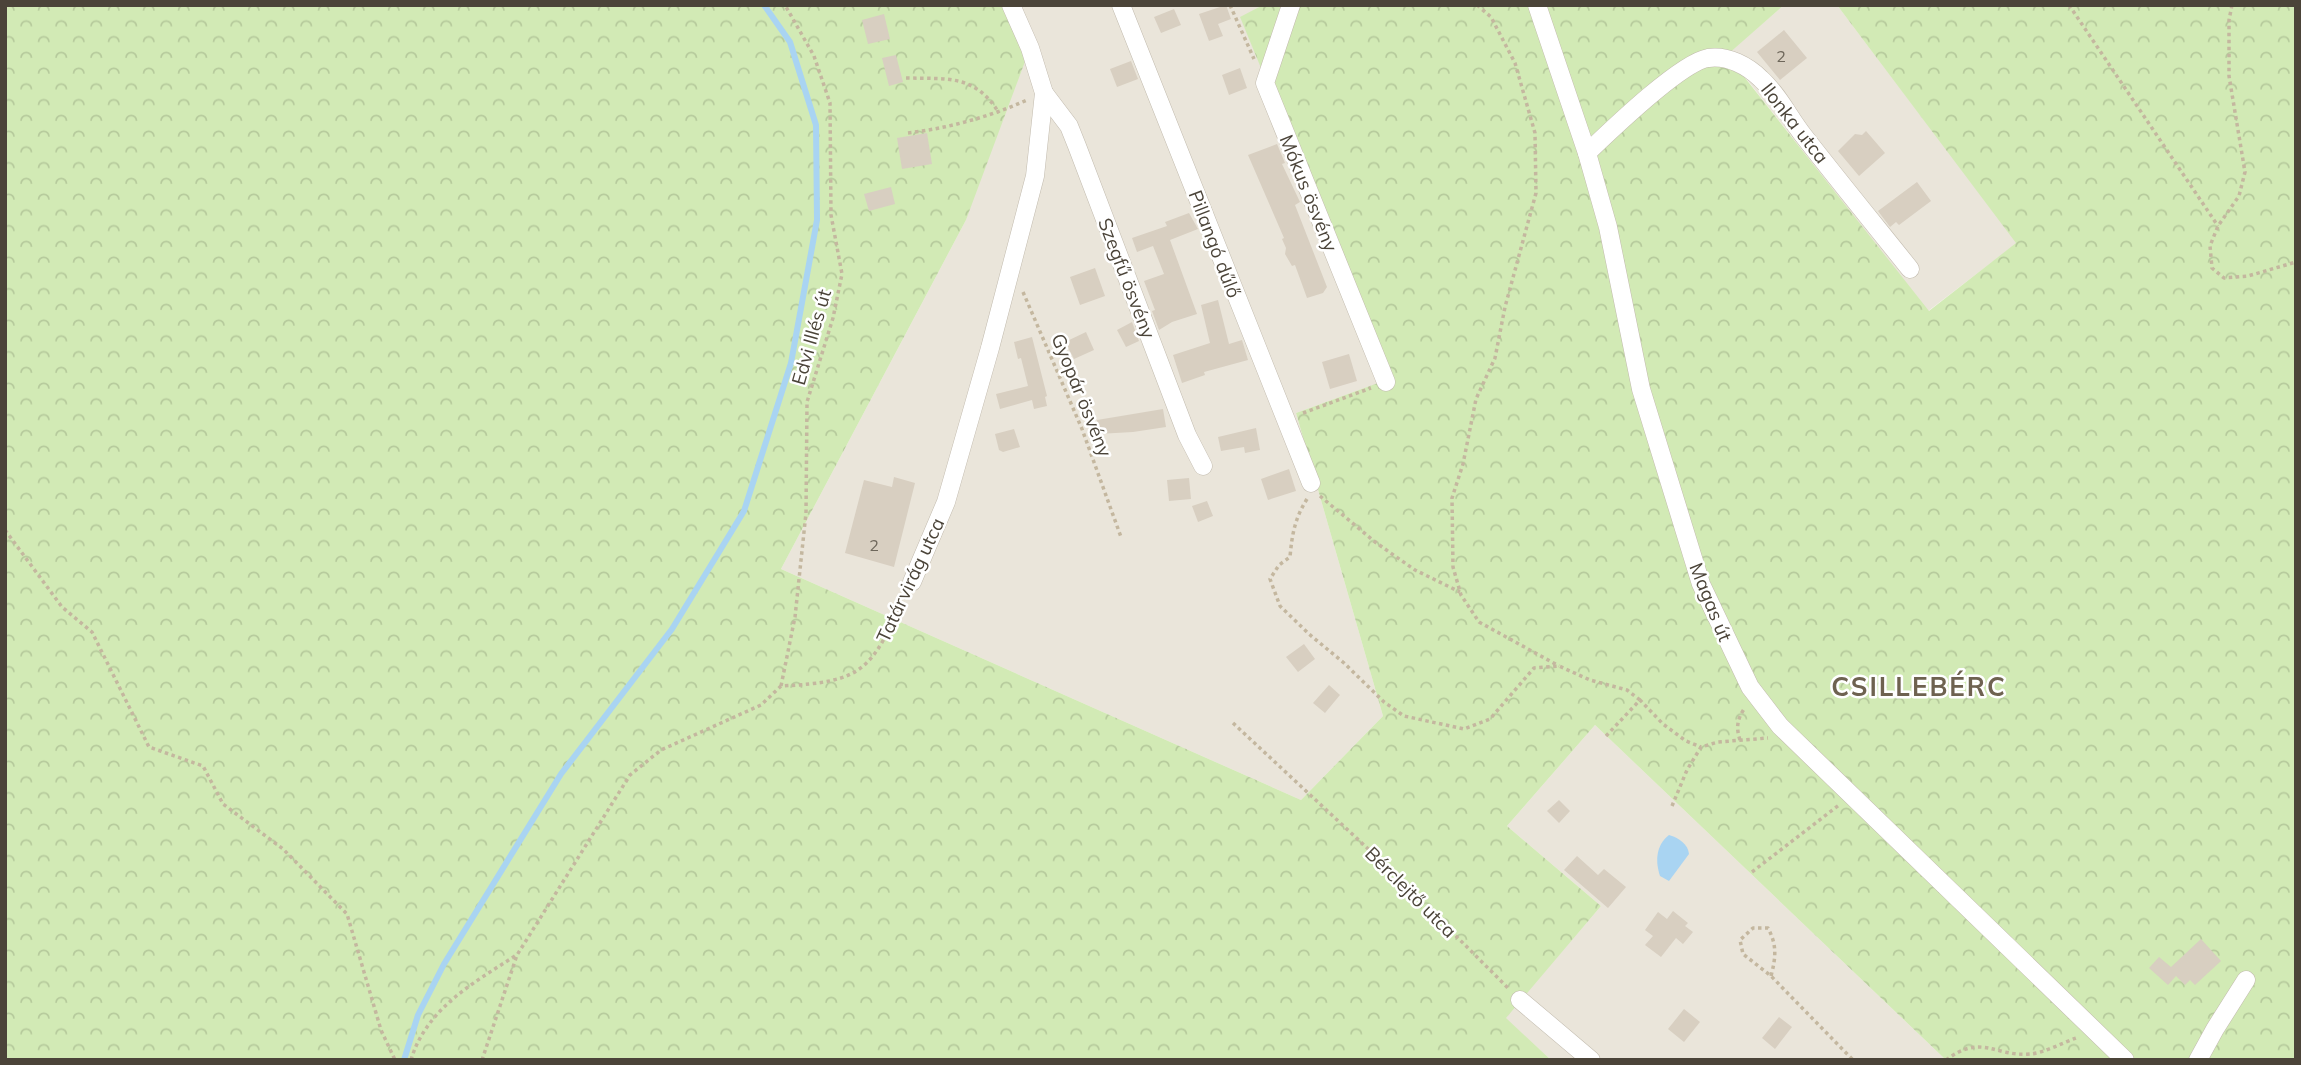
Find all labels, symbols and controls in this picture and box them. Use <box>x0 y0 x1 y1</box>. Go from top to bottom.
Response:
house number: 2 <box>1776 46 1786 66</box>
street label: Ilonka utca <box>1756 78 1834 168</box>
street label: Mókus ösvény <box>1275 131 1343 255</box>
street label: Pillangó dűlő <box>1183 187 1247 301</box>
street label: Szegfű ösvény <box>1093 214 1161 342</box>
street label: Edvi Illés út <box>786 286 836 388</box>
street label: Gyopár ösvény <box>1046 330 1118 460</box>
street label: Tatárvirág utca <box>871 514 949 646</box>
house number: 2 <box>869 535 879 555</box>
street label: Magas út <box>1684 559 1738 645</box>
district label: CSILLEBÉRC <box>1831 670 2007 703</box>
street label: Bérclejtő utca <box>1360 841 1462 943</box>

